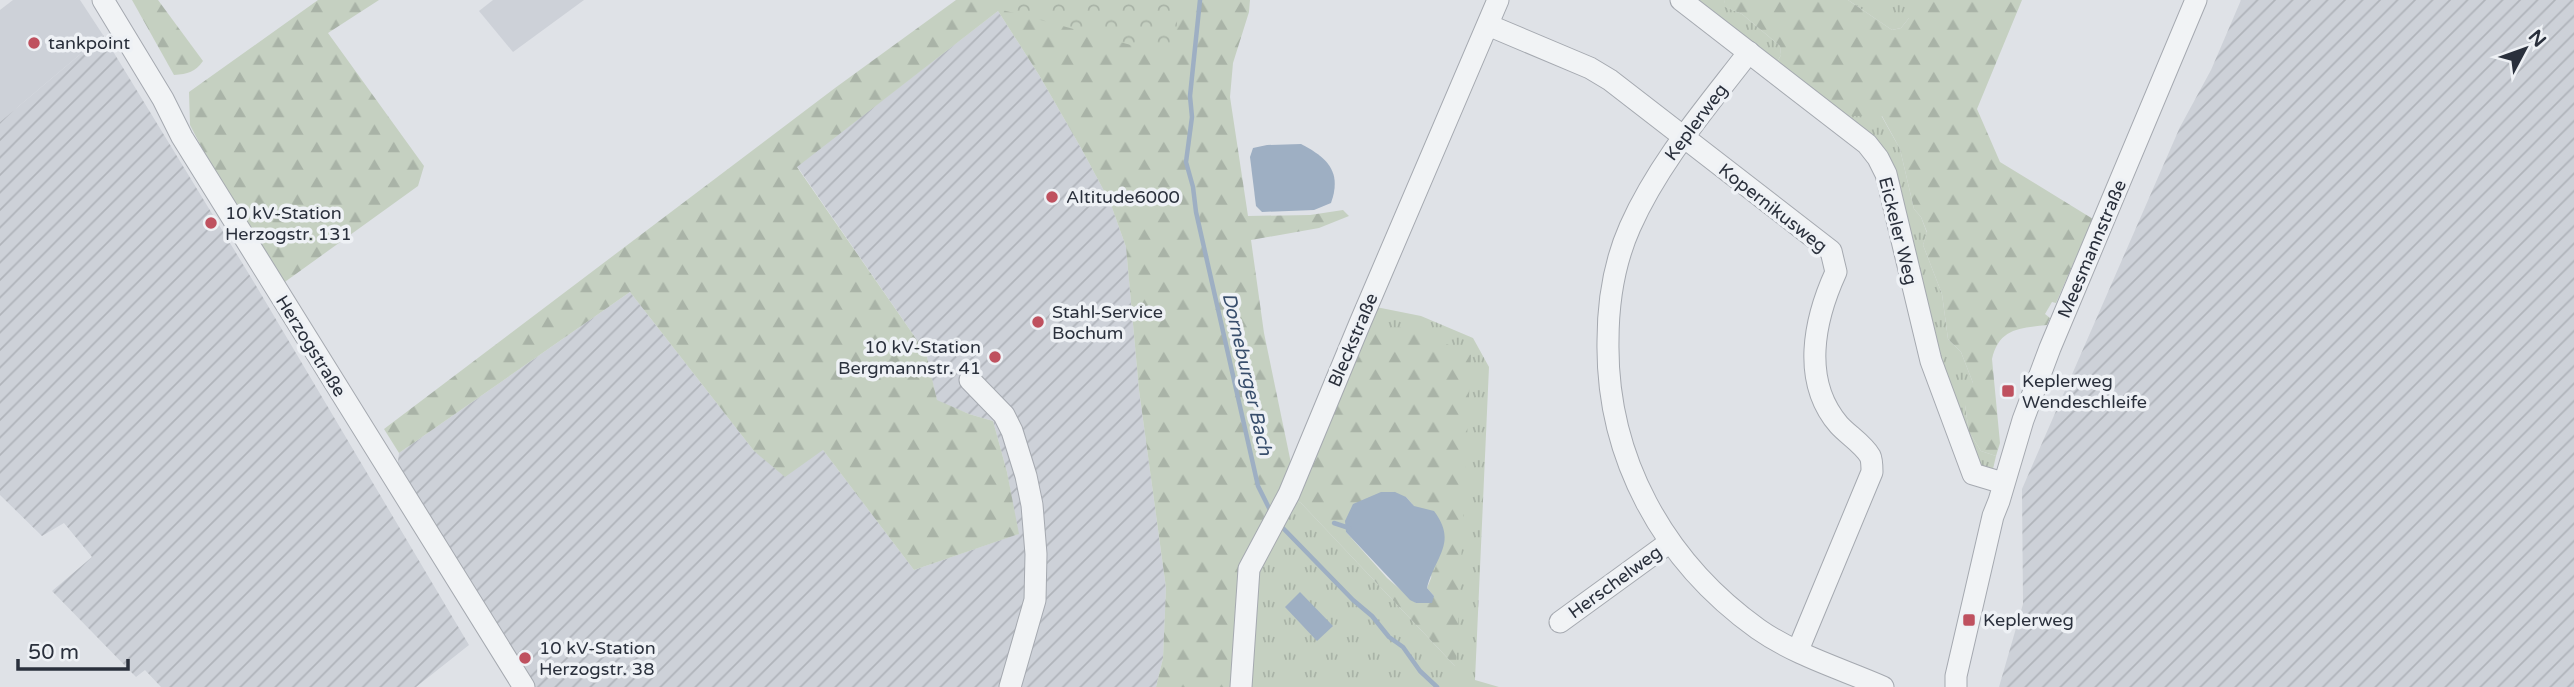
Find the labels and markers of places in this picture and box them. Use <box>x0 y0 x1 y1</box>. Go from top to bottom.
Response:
place label: tankpoint <box>48 32 130 54</box>
marker: tankpoint <box>26 35 42 51</box>
place label: Altitude6000 <box>1066 186 1180 208</box>
marker: Altitude6000 <box>1044 189 1060 205</box>
place label: 10 kV-Station Herzogstr. 131 <box>225 202 352 245</box>
marker: 10 kV-Station Herzogstr. 131 <box>203 215 219 231</box>
place label: Stahl-Service Bochum <box>1052 301 1163 344</box>
marker: Stahl-Service Bochum <box>1030 314 1046 330</box>
place label: 10 kV-Station Bergmannstr. 41 <box>838 336 981 379</box>
marker: 10 kV-Station Bergmannstr. 41 <box>987 349 1003 365</box>
place label: Keplerweg Wendeschleife <box>2022 370 2147 413</box>
marker: Keplerweg Wendeschleife <box>2000 383 2016 399</box>
place label: Keplerweg <box>1983 609 2074 631</box>
marker: Keplerweg <box>1961 612 1977 628</box>
place label: 10 kV-Station Herzogstr. 38 <box>539 637 656 680</box>
marker: 10 kV-Station Herzogstr. 38 <box>517 650 533 666</box>

